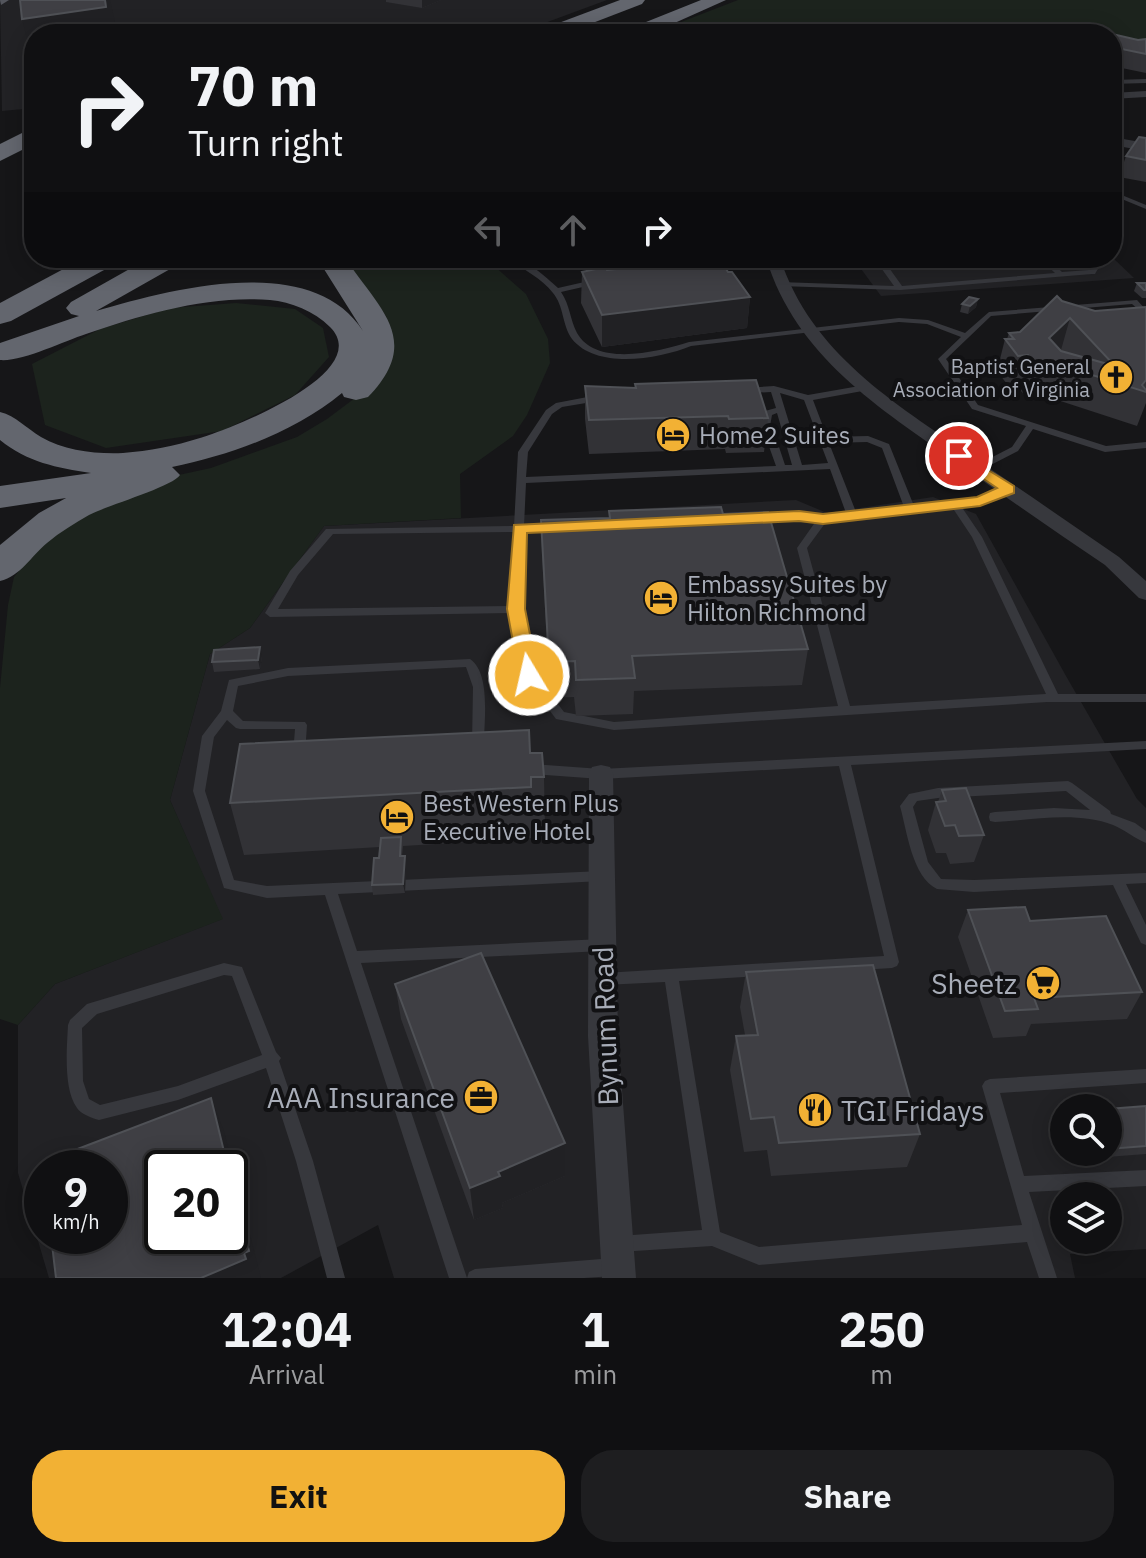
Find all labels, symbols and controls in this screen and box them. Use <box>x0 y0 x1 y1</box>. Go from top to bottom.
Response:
text: 70 m <box>188 49 318 121</box>
icon: right <box>56 56 160 160</box>
text: Turn right <box>188 119 344 166</box>
icon: left <box>467 208 511 252</box>
icon: ahead <box>551 208 595 252</box>
icon: right <box>635 208 679 252</box>
place label: Baptist General Association of Virginia <box>893 353 1090 403</box>
church icon: Baptist General Association of Virginia <box>1097 358 1135 396</box>
hotel icon: Home2 Suites <box>654 416 692 454</box>
place label: Home2 Suites <box>699 419 850 451</box>
pin <box>925 422 993 490</box>
icon: arrive <box>937 434 981 478</box>
place label: Embassy Suites by Hilton Richmond <box>687 568 887 628</box>
hotel icon: Embassy Suites by Hilton Richmond <box>642 579 680 617</box>
position arrow <box>487 633 571 717</box>
place label: Best Western Plus Executive Hotel <box>423 787 619 847</box>
hotel icon: Best Western Plus Executive Hotel <box>378 798 416 836</box>
street label: Bynum Road <box>584 946 626 1106</box>
supermarket icon: Sheetz <box>1024 964 1062 1002</box>
place label: Sheetz <box>931 965 1017 1002</box>
office icon: AAA Insurance <box>462 1078 500 1116</box>
place label: AAA Insurance <box>267 1079 455 1116</box>
restaurant icon: TGI Fridays <box>796 1091 834 1129</box>
place label: TGI Fridays <box>841 1092 985 1129</box>
map controls <box>1050 1094 1122 1254</box>
button: search <box>1050 1094 1122 1166</box>
speed limit sign: 20 <box>144 1150 248 1254</box>
text: 9 <box>64 1166 88 1218</box>
button: layers <box>1050 1182 1122 1254</box>
text: km/h <box>52 1208 100 1235</box>
text: 12:04 <box>221 1298 352 1360</box>
text: 1 <box>581 1298 610 1360</box>
text: 250 <box>838 1298 925 1360</box>
text: Arrival <box>249 1357 325 1391</box>
text: min <box>573 1357 617 1391</box>
text: m <box>870 1357 893 1391</box>
button: Exit <box>32 1450 565 1542</box>
button: Share <box>581 1450 1114 1542</box>

